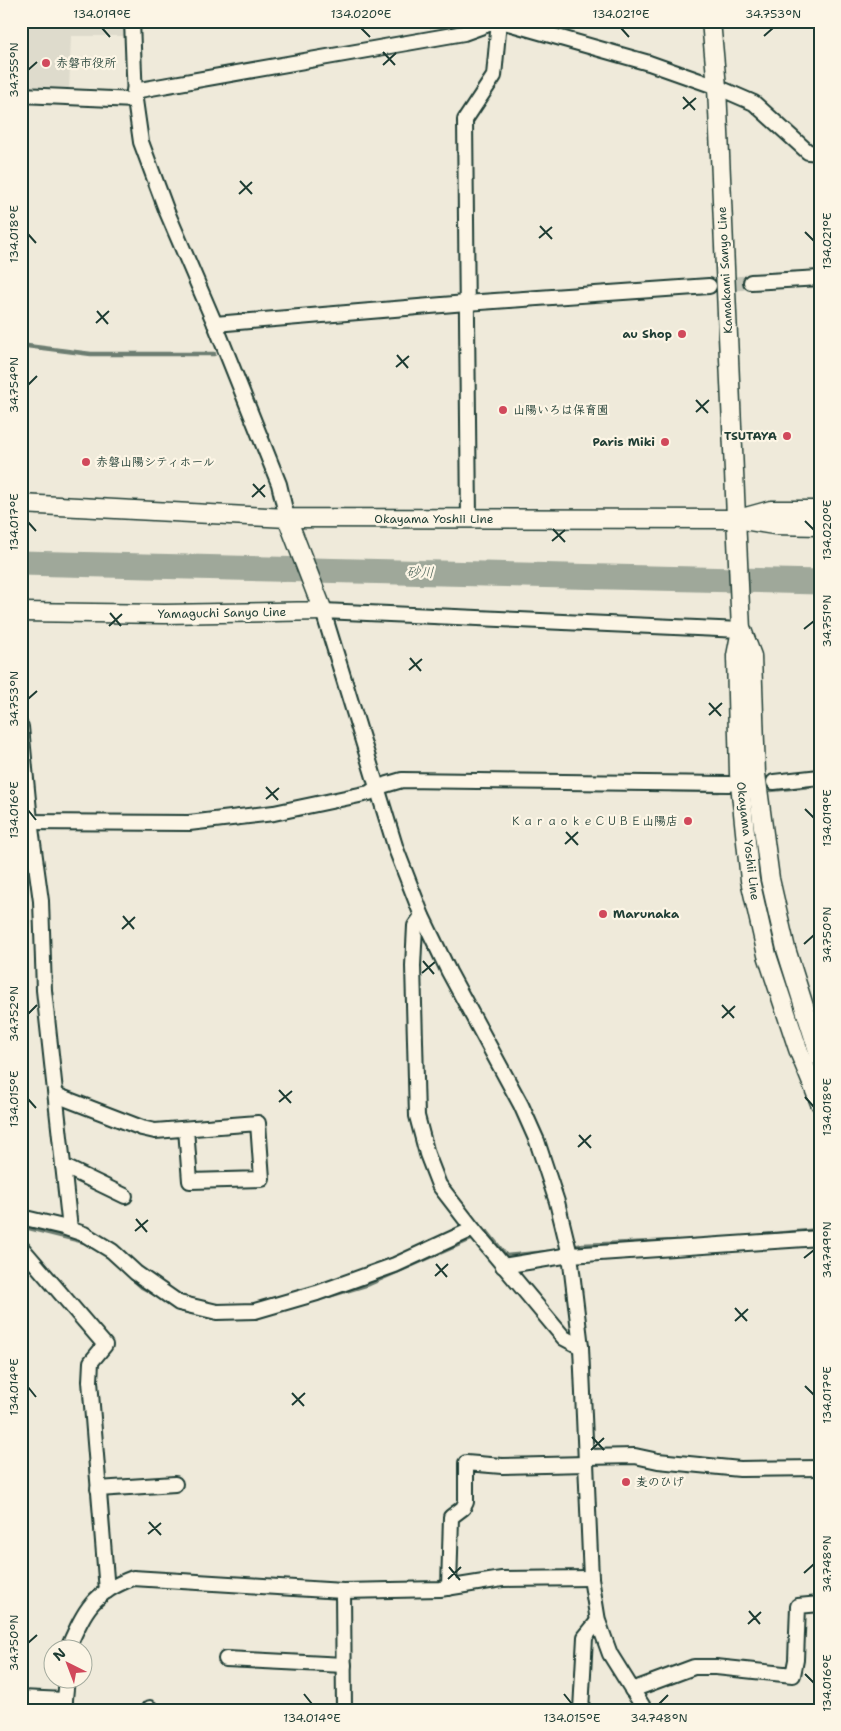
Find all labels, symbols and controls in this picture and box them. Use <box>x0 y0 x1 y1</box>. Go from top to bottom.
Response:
text: 134.019°E <box>73 6 131 22</box>
text: 134.020°E <box>331 6 391 22</box>
text: 134.021°E <box>592 6 650 22</box>
text: 34.753°N <box>745 6 801 22</box>
text: 34.755°N <box>6 42 22 98</box>
place label: 赤磐市役所 <box>56 55 117 71</box>
marker: 赤磐市役所 <box>40 57 52 69</box>
text: 134.018°E <box>6 205 22 263</box>
street label: Kamakami Sanyo Line <box>714 206 736 334</box>
text: 134.021°E <box>819 212 835 270</box>
place label: au Shop <box>622 326 672 342</box>
marker: au Shop <box>676 328 688 340</box>
text: 34.754°N <box>6 357 22 413</box>
place label: 山陽いろは保育園 <box>513 402 609 418</box>
marker: 山陽いろは保育園 <box>497 404 509 416</box>
place label: TSUTAYA <box>724 428 777 444</box>
marker: TSUTAYA <box>781 430 793 442</box>
place label: Paris Miki <box>592 434 655 450</box>
marker: Paris Miki <box>659 436 671 448</box>
place label: 赤磐山陽シティホール <box>96 454 215 470</box>
marker: 赤磐山陽シティホール <box>80 456 92 468</box>
text: 134.017°E <box>6 493 22 551</box>
text: 134.020°E <box>819 500 835 560</box>
street label: Okayama Yoshii Line <box>374 511 494 527</box>
water label: 砂川 <box>406 563 434 581</box>
text: 34.751°N <box>819 595 835 647</box>
street label: Yamaguchi Sanyo Line <box>158 604 287 622</box>
text: 34.753°N <box>6 671 22 727</box>
text: 134.016°E <box>6 781 22 839</box>
street label: Okayama Yoshii Line <box>733 781 763 901</box>
text: 134.019°E <box>819 789 835 847</box>
place label: ＫａｒａｏｋｅＣＵＢＥ山陽店 <box>510 813 678 829</box>
marker: ＫａｒａｏｋｅＣＵＢＥ山陽店 <box>682 815 694 827</box>
place label: Marunaka <box>613 906 680 922</box>
text: 34.750°N <box>819 907 835 963</box>
marker: Marunaka <box>597 908 609 920</box>
text: 34.752°N <box>6 986 22 1042</box>
text: 134.015°E <box>6 1071 22 1127</box>
text: 134.018°E <box>819 1078 835 1136</box>
text: 34.749°N <box>819 1221 835 1279</box>
text: 134.014°E <box>6 1358 22 1416</box>
text: 134.017°E <box>819 1366 835 1424</box>
place label: 麦のひげ <box>636 1474 684 1490</box>
marker: 麦のひげ <box>620 1476 632 1488</box>
text: 34.748°N <box>819 1535 835 1593</box>
text: 34.750°N <box>6 1615 22 1671</box>
north arrow <box>42 1638 92 1688</box>
text: N <box>49 1644 69 1665</box>
text: 134.016°E <box>819 1654 835 1712</box>
text: 134.014°E <box>283 1710 341 1726</box>
text: 134.015°E <box>544 1710 600 1726</box>
text: 34.748°N <box>630 1710 688 1726</box>

